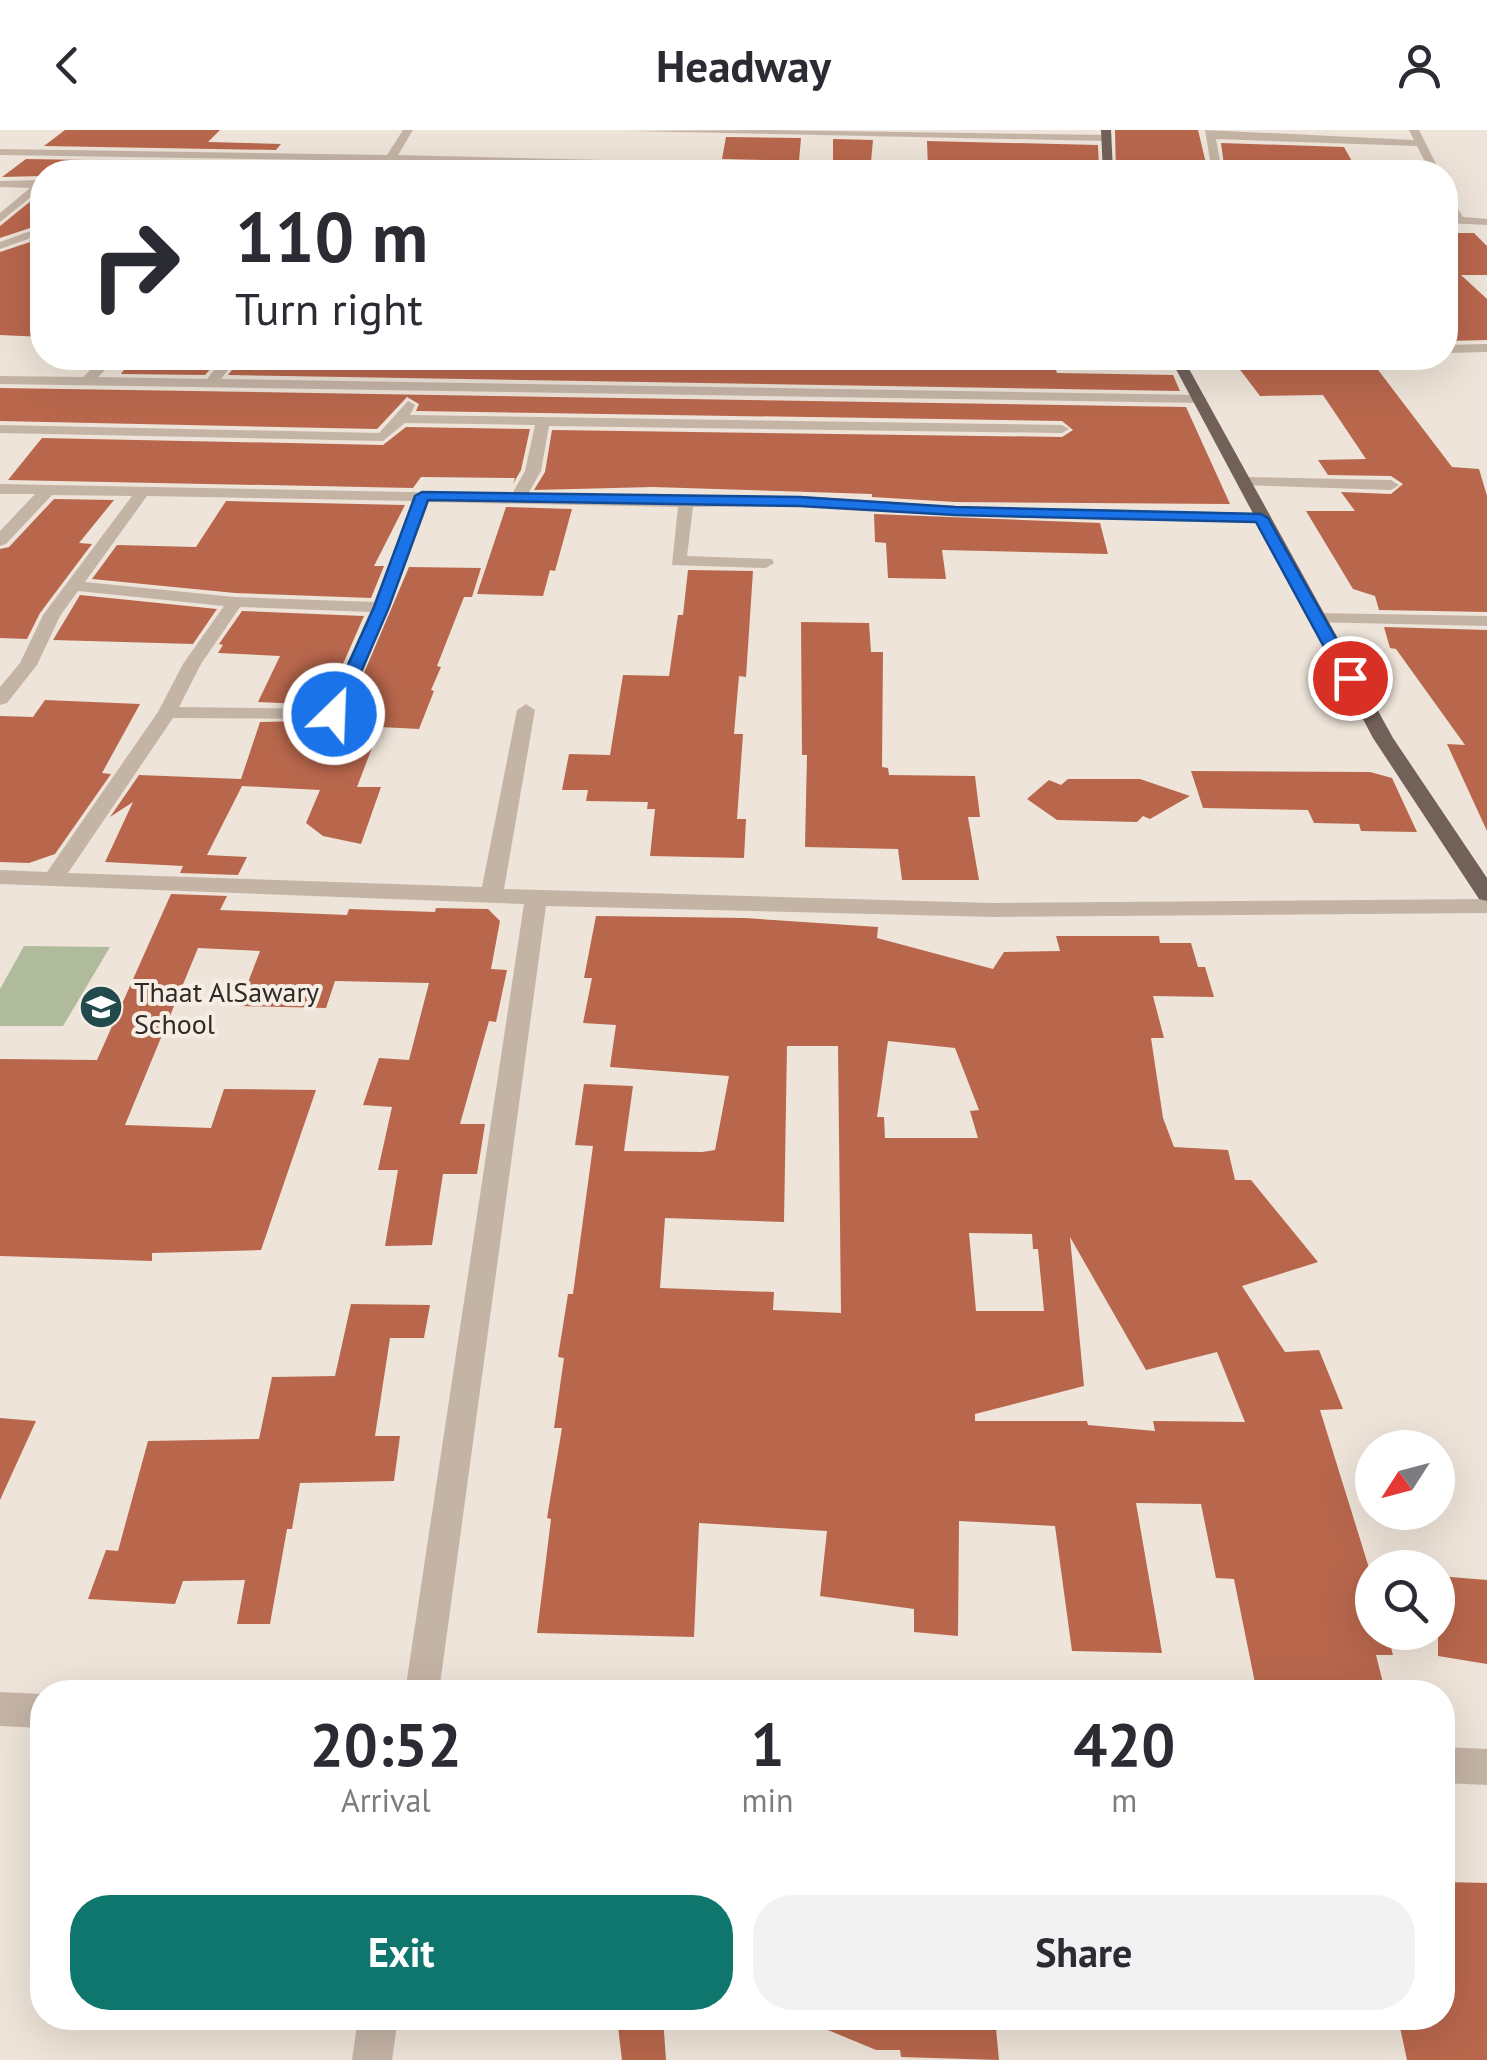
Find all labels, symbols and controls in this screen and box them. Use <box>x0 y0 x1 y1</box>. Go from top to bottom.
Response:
text: Headway <box>656 36 831 94</box>
icon: back <box>40 38 95 93</box>
icon: person <box>1392 38 1447 93</box>
text: 110 m <box>235 191 428 281</box>
icon: right <box>70 200 200 330</box>
text: Turn right <box>235 279 423 337</box>
pin <box>1308 636 1393 721</box>
icon: arrive <box>1323 651 1378 706</box>
position arrow <box>282 662 386 766</box>
place label: Thaat AlSawary School <box>134 973 319 1042</box>
school or university icon: Thaat AlSawary School <box>78 984 124 1030</box>
north arrow <box>1355 1430 1455 1530</box>
map controls <box>1355 1430 1455 1650</box>
button: search <box>1355 1550 1455 1650</box>
text: 20:52 <box>310 1705 462 1783</box>
text: 1 <box>751 1705 785 1783</box>
text: 420 <box>1073 1705 1175 1783</box>
text: Arrival <box>341 1779 431 1821</box>
text: min <box>742 1779 794 1821</box>
text: m <box>1111 1779 1137 1821</box>
button: Exit <box>70 1895 733 2010</box>
button: Share <box>753 1895 1415 2010</box>

